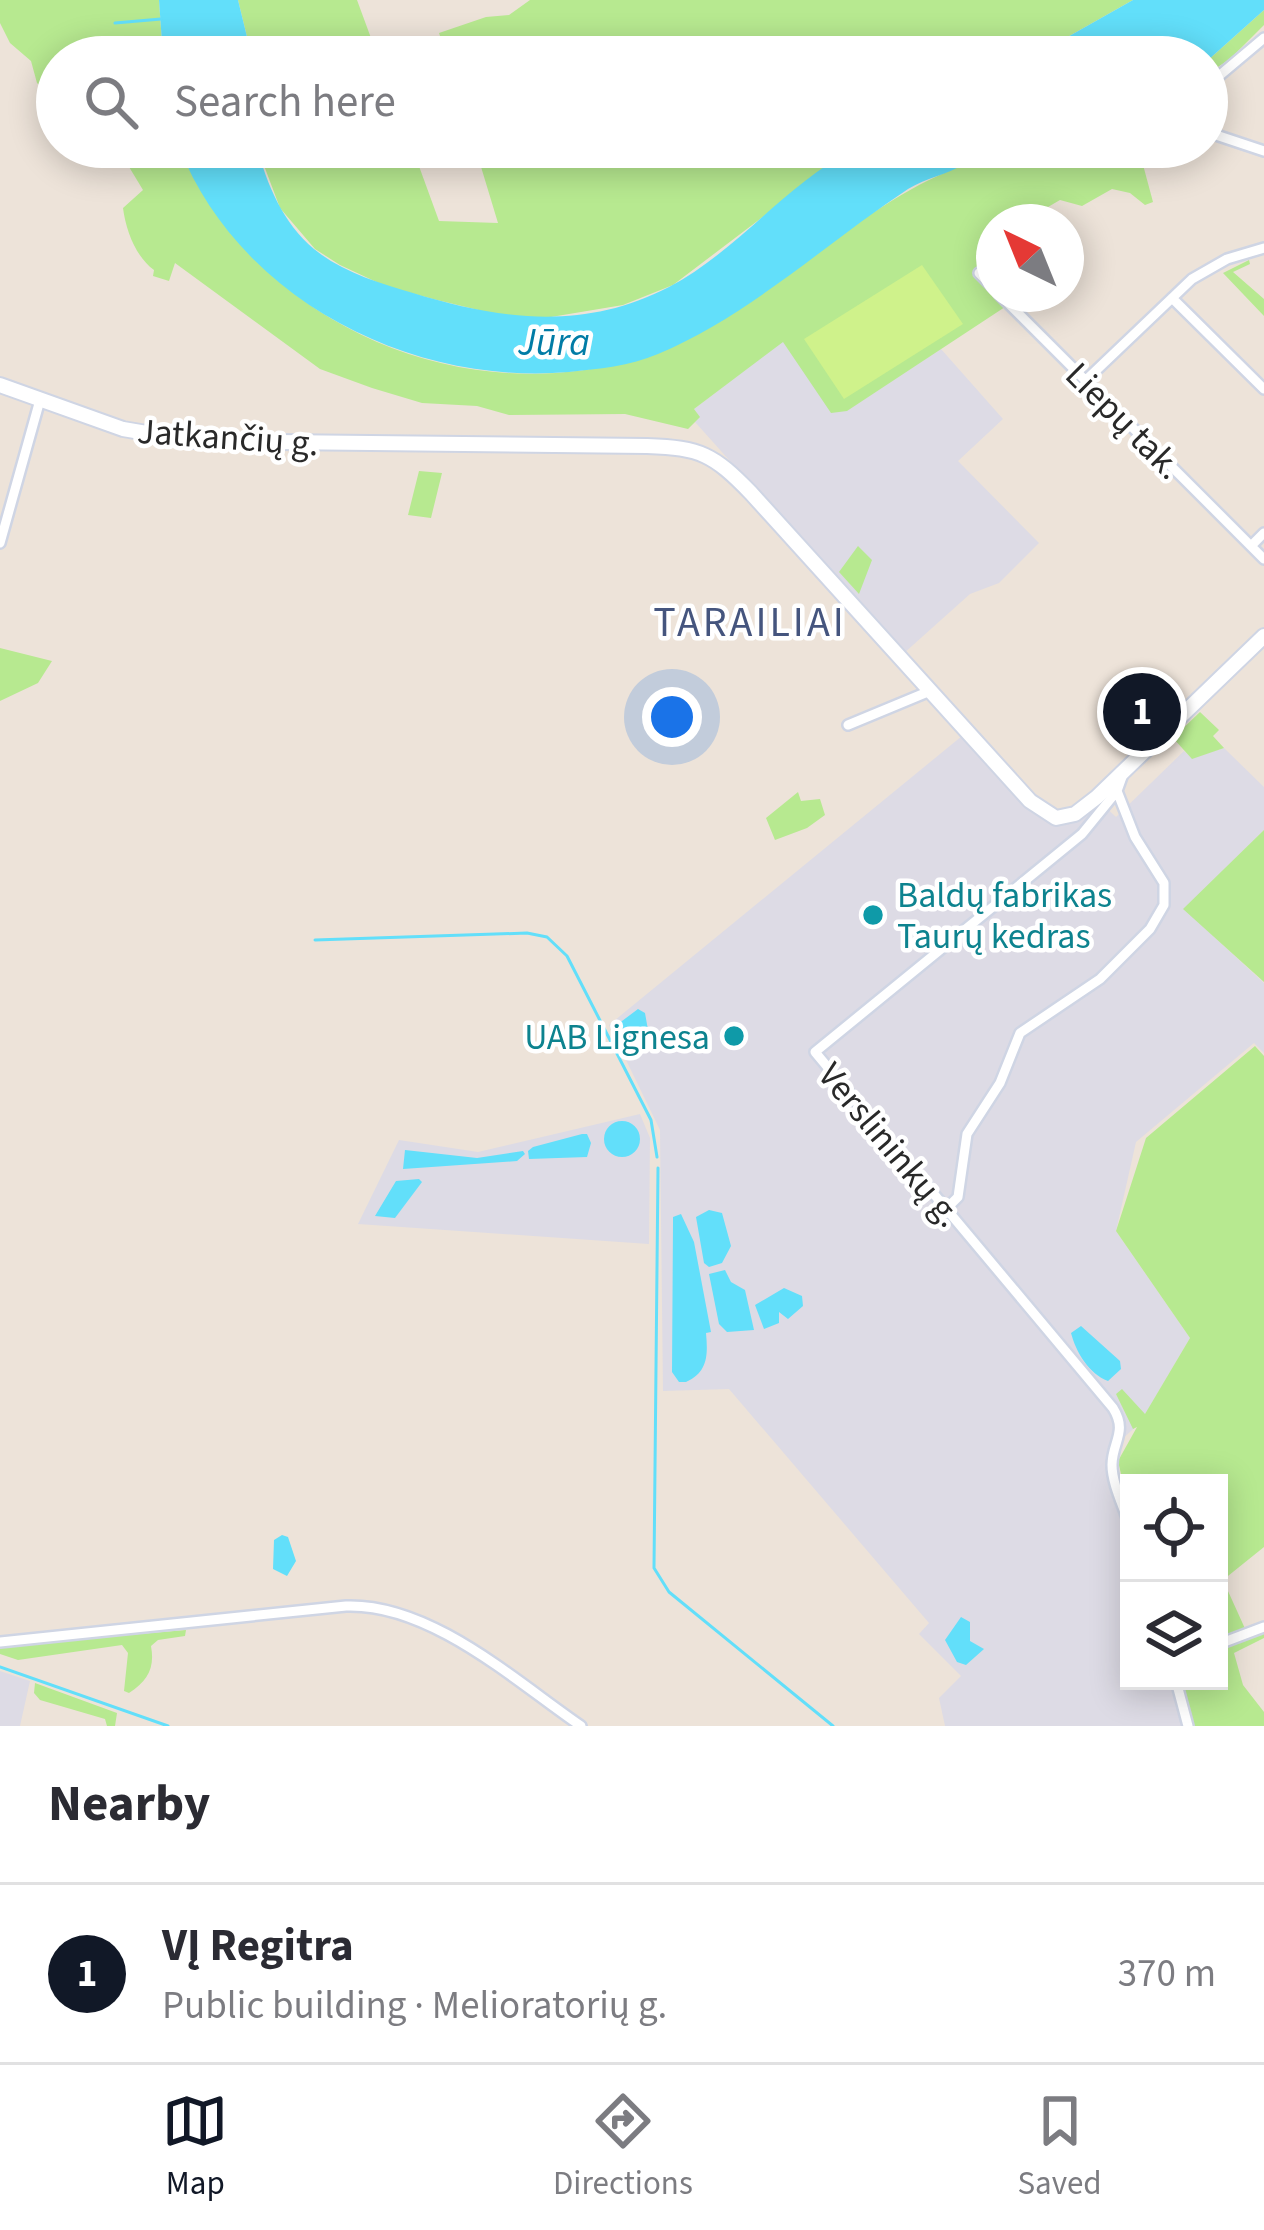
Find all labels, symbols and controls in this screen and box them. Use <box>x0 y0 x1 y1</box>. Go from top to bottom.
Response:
search box <box>36 36 1228 168</box>
icon: search <box>78 69 144 135</box>
text: Search here <box>174 70 396 134</box>
north arrow <box>976 204 1084 312</box>
water label: Jūra <box>517 315 590 371</box>
street label: Liepų tak. <box>1054 351 1194 491</box>
street label: Jatkančių g. <box>136 406 320 469</box>
district label: TARAILIAI <box>653 593 847 653</box>
pin: 1 <box>1103 667 1181 757</box>
your location <box>642 687 702 747</box>
place label: Baldų fabrikas Taurų kedras <box>897 870 1112 962</box>
marker: Baldų fabrikas Taurų kedras <box>860 902 886 928</box>
place label: UAB Lignesa <box>524 1012 710 1063</box>
marker: UAB Lignesa <box>721 1023 747 1049</box>
street label: Verslininkų g. <box>806 1052 974 1238</box>
map controls <box>1120 1474 1228 1690</box>
button: locate <box>1120 1474 1228 1582</box>
button: layers <box>1120 1582 1228 1690</box>
text: Nearby <box>48 1768 210 1840</box>
text: VĮ Regitra <box>162 1914 354 1978</box>
text: 1 <box>77 1946 97 2002</box>
text: 370 m <box>1118 1946 1216 2002</box>
text: Public building · Melioratorių g. <box>162 1978 667 2034</box>
tab: Map <box>162 2088 228 2207</box>
tab: Directions <box>553 2088 693 2207</box>
tab: Saved <box>1017 2088 1102 2207</box>

